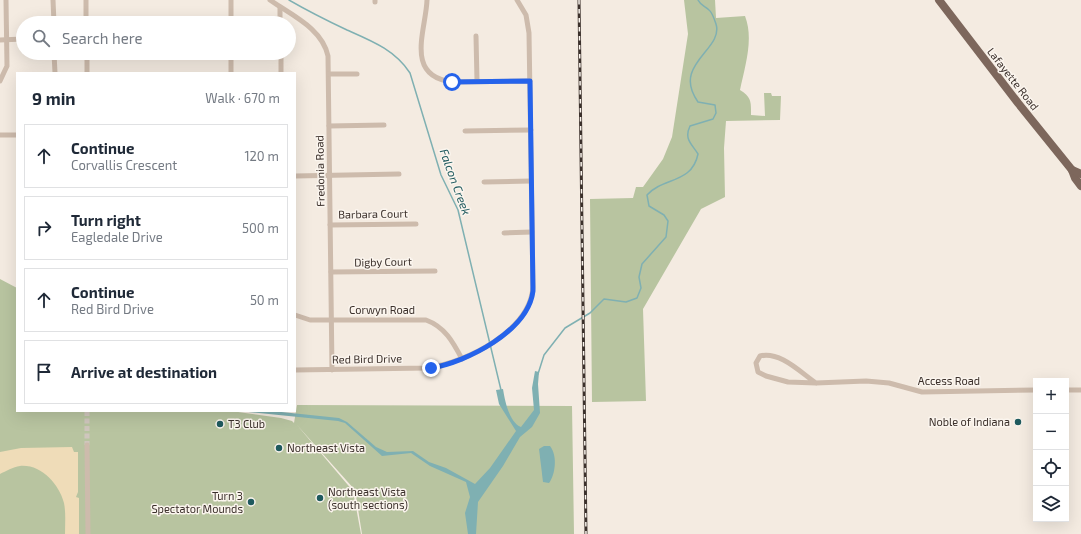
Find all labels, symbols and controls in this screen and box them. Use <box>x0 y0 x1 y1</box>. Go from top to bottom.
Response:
search box <box>16 16 296 60</box>
icon: search <box>30 27 52 49</box>
text: Search here <box>62 29 143 47</box>
street label: Lafayette Road <box>985 45 1042 113</box>
route start <box>443 73 461 91</box>
text: 9 min <box>32 88 76 108</box>
text: Walk · 670 m <box>205 90 280 106</box>
street label: Fredonia Road <box>312 135 327 207</box>
text: Continue <box>71 139 134 157</box>
icon: ahead <box>33 145 55 167</box>
water label: Falcon Creek <box>438 147 474 217</box>
text: 120 m <box>244 148 279 164</box>
text: Corvallis Crescent <box>71 157 177 173</box>
street label: Barbara Court <box>338 206 408 221</box>
text: Turn right <box>71 211 141 229</box>
icon: right <box>33 217 55 239</box>
text: 500 m <box>242 220 279 236</box>
text: Eagledale Drive <box>71 229 163 245</box>
street label: Digby Court <box>354 254 412 269</box>
text: Continue <box>71 283 134 301</box>
icon: ahead <box>33 289 55 311</box>
text: 50 m <box>250 292 279 308</box>
text: Red Bird Drive <box>71 301 154 317</box>
street label: Corwyn Road <box>349 303 415 316</box>
street label: Red Bird Drive <box>332 351 402 366</box>
route end <box>422 359 440 377</box>
icon: arrive <box>33 361 55 383</box>
text: Arrive at destination <box>71 363 217 381</box>
street label: Access Road <box>918 374 980 387</box>
map controls <box>1033 378 1069 522</box>
button: + <box>1033 378 1069 414</box>
button: − <box>1033 414 1069 450</box>
place label: Noble of Indiana <box>929 415 1010 428</box>
place label: T3 Club <box>228 417 265 430</box>
marker: Noble of Indiana <box>1013 417 1023 427</box>
marker: T3 Club <box>215 419 225 429</box>
place label: Northeast Vista <box>287 441 365 454</box>
marker: Northeast Vista <box>274 443 284 453</box>
button: locate <box>1033 450 1069 486</box>
place label: Northeast Vista (south sections) <box>328 485 408 511</box>
button: layers <box>1033 486 1069 522</box>
place label: Turn 3 Spectator Mounds <box>151 489 243 515</box>
marker: Northeast Vista (south sections) <box>315 493 325 503</box>
marker: Turn 3 Spectator Mounds <box>246 497 256 507</box>

